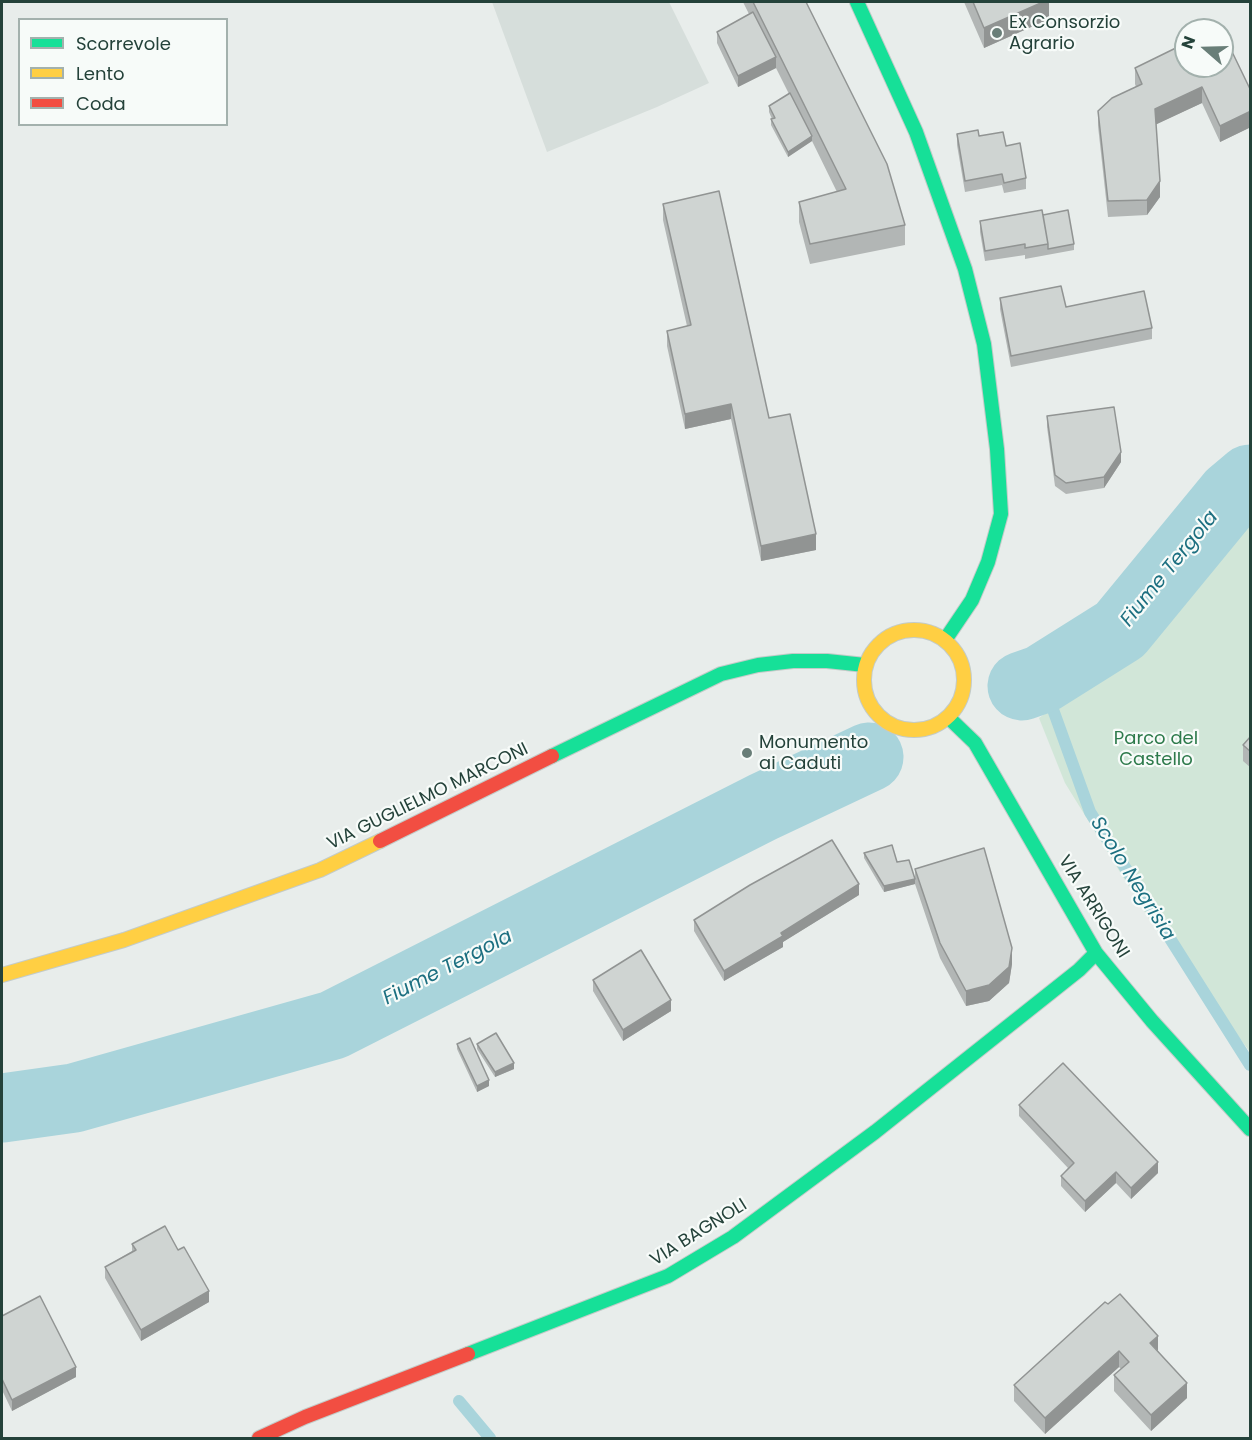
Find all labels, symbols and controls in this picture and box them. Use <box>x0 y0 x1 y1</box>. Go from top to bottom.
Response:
place label: Ex Consorzio Agrario <box>1009 12 1120 54</box>
legend <box>18 18 228 126</box>
north arrow <box>1174 18 1234 78</box>
marker: Ex Consorzio Agrario <box>990 26 1004 40</box>
text: Scorrevole <box>76 31 171 56</box>
text: N <box>1176 33 1201 52</box>
text: Lento <box>76 61 125 86</box>
text: Coda <box>76 91 126 116</box>
water label: Fiume Tergola <box>1116 506 1224 632</box>
park label: Parco del Castello <box>1114 728 1198 771</box>
place label: Monumento ai Caduti <box>759 732 868 774</box>
street label: VIA GUGLIELMO MARCONI <box>324 739 532 855</box>
marker: Monumento ai Caduti <box>740 746 754 760</box>
water label: Scolo Negrisia <box>1084 813 1180 945</box>
street label: VIA ARRIGONI <box>1053 852 1133 962</box>
water label: Fiume Tergola <box>379 925 517 1011</box>
street label: VIA BAGNOLI <box>647 1195 751 1271</box>

